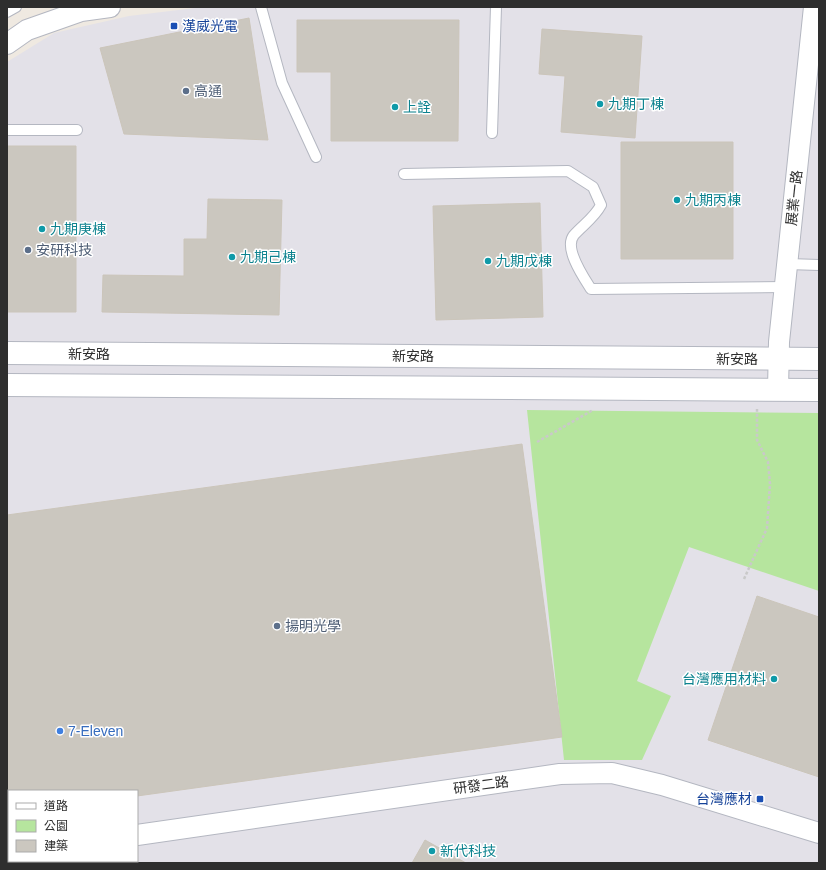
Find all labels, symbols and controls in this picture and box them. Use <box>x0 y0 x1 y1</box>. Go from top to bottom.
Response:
place label: 漢威光電 <box>182 18 238 34</box>
marker: 漢威光電 <box>169 21 179 31</box>
place label: 高通 <box>194 83 222 99</box>
marker: 高通 <box>181 86 191 96</box>
place label: 九期丁棟 <box>608 96 664 112</box>
place label: 上詮 <box>403 99 431 115</box>
marker: 九期丁棟 <box>595 99 605 109</box>
marker: 上詮 <box>390 102 400 112</box>
street label: 展業一路 <box>783 169 805 227</box>
place label: 九期丙棟 <box>685 192 741 208</box>
marker: 九期丙棟 <box>672 195 682 205</box>
place label: 九期庚棟 <box>50 221 106 237</box>
marker: 九期庚棟 <box>37 224 47 234</box>
place label: 安研科技 <box>36 242 92 258</box>
marker: 安研科技 <box>23 245 33 255</box>
place label: 九期己棟 <box>240 249 296 265</box>
marker: 九期己棟 <box>227 252 237 262</box>
place label: 九期戊棟 <box>496 253 552 269</box>
marker: 九期戊棟 <box>483 256 493 266</box>
street label: 新安路 <box>68 346 110 362</box>
street label: 新安路 <box>392 348 434 364</box>
street label: 新安路 <box>716 351 758 367</box>
place label: 揚明光學 <box>285 618 341 634</box>
marker: 揚明光學 <box>272 621 282 631</box>
place label: 台灣應用材料 <box>682 671 766 687</box>
marker: 台灣應用材料 <box>769 674 779 684</box>
place label: 7-Eleven <box>68 723 123 739</box>
marker: 7-Eleven <box>55 726 65 736</box>
street label: 研發二路 <box>452 773 510 797</box>
legend <box>8 790 138 862</box>
place label: 台灣應材 <box>696 791 752 807</box>
marker: 台灣應材 <box>755 794 765 804</box>
text: 道路 <box>44 799 68 813</box>
text: 公園 <box>44 819 68 833</box>
text: 建築 <box>44 839 68 853</box>
place label: 新代科技 <box>440 843 496 859</box>
marker: 新代科技 <box>427 846 437 856</box>

